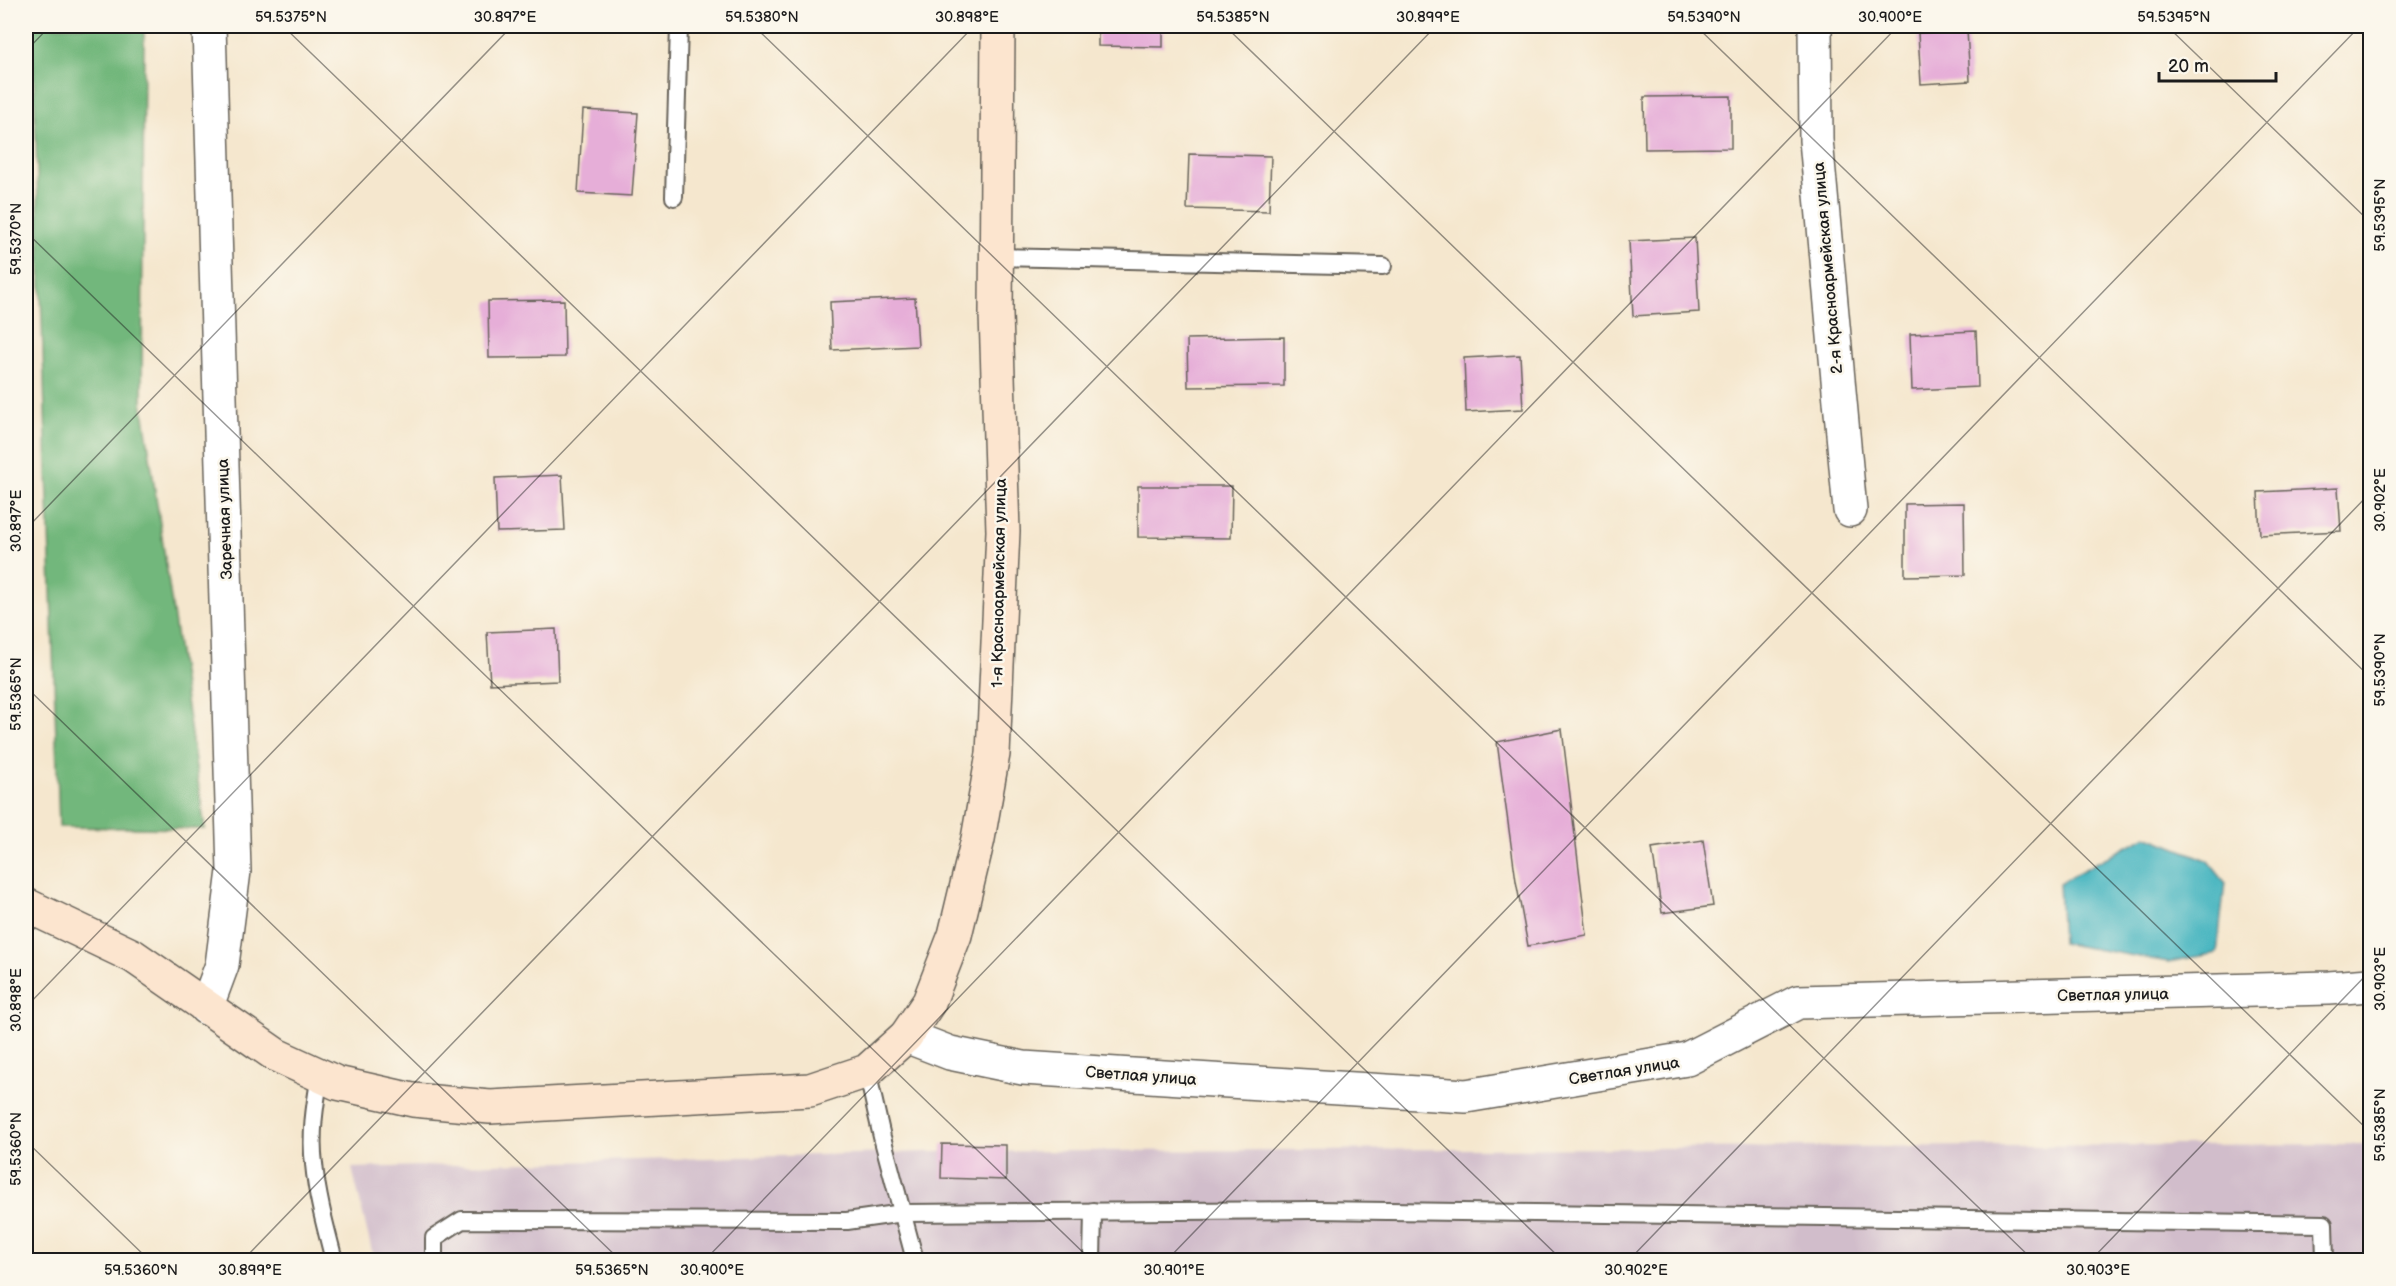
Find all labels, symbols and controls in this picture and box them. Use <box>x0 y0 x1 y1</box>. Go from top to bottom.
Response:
text: 59.5375°N <box>255 8 327 27</box>
text: 30.897°E <box>474 8 536 27</box>
text: 59.5380°N <box>725 8 799 27</box>
text: 30.898°E <box>935 8 999 27</box>
text: 59.5385°N <box>1196 8 1270 27</box>
text: 30.899°E <box>1396 8 1460 27</box>
text: 59.5390°N <box>1667 8 1741 27</box>
text: 30.900°E <box>1858 8 1922 27</box>
text: 59.5395°N <box>2137 8 2211 27</box>
scale bar <box>2159 45 2276 83</box>
text: 20 m <box>2168 56 2209 77</box>
street label: 2-я Красноармейская улица <box>1810 161 1847 375</box>
text: 59.5395°N <box>2371 178 2390 252</box>
text: 59.5370°N <box>7 203 26 275</box>
street label: Заречная улица <box>214 458 237 580</box>
text: 30.902°E <box>2371 468 2390 532</box>
street label: 1-я Красноармейская улица <box>988 478 1011 688</box>
text: 30.897°E <box>7 490 26 552</box>
text: 59.5390°N <box>2371 633 2390 707</box>
text: 59.5365°N <box>7 657 26 731</box>
text: 30.903°E <box>2371 947 2390 1011</box>
text: 30.898°E <box>7 968 26 1032</box>
street label: Светлая улица <box>2057 985 2170 1006</box>
street label: Светлая улица <box>1568 1053 1681 1090</box>
street label: Светлая улица <box>1085 1063 1198 1090</box>
text: 59.5385°N <box>2371 1088 2390 1162</box>
text: 59.5360°N <box>7 1112 26 1186</box>
text: 59.5360°N <box>104 1261 178 1280</box>
text: 30.899°E <box>218 1261 282 1280</box>
text: 59.5365°N <box>575 1261 649 1280</box>
text: 30.900°E <box>680 1261 744 1280</box>
text: 30.901°E <box>1143 1261 1205 1280</box>
text: 30.902°E <box>1604 1261 1668 1280</box>
text: 30.903°E <box>2066 1261 2130 1280</box>

